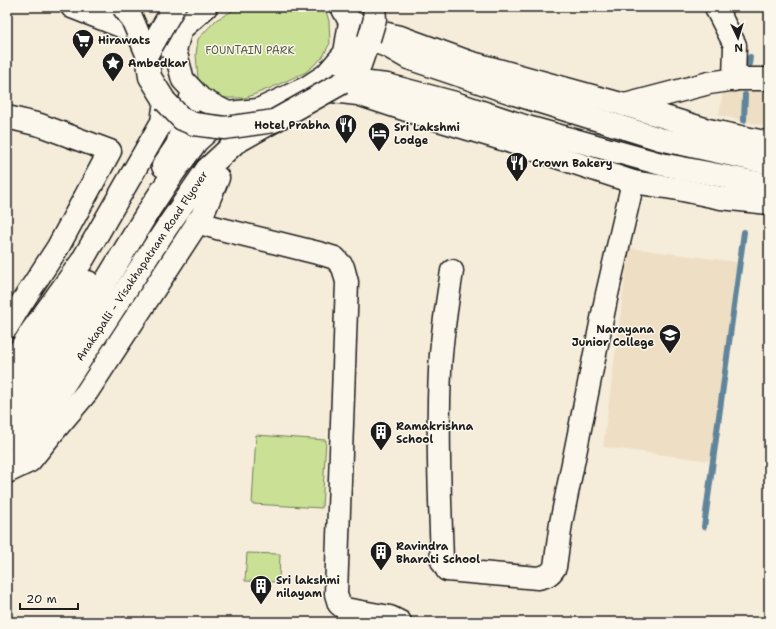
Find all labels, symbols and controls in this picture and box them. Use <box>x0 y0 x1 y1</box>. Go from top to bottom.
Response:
north arrow <box>718 18 758 58</box>
supermarket icon: Hirawats <box>70 27 96 60</box>
place label: Hirawats <box>98 33 150 48</box>
text: N <box>734 40 744 55</box>
park label: FOUNTAIN PARK <box>205 43 295 58</box>
place icon: Ambedkar <box>100 50 126 83</box>
place label: Ambedkar <box>128 56 188 71</box>
restaurant icon: Hotel Prabha <box>333 112 359 145</box>
place label: Hotel Prabha <box>254 118 330 133</box>
hotel icon: Sri Lakshmi Lodge <box>366 120 392 153</box>
place label: Sri Lakshmi Lodge <box>394 120 460 148</box>
restaurant icon: Crown Bakery <box>504 150 530 183</box>
place label: Crown Bakery <box>532 156 613 171</box>
street label: Anakapalli - Visakhapatnam Road Flyover <box>73 168 211 364</box>
place label: Narayana Junior College <box>572 322 654 350</box>
school or university icon: Narayana Junior College <box>657 322 683 355</box>
building icon: Ramakrishna School <box>368 419 394 452</box>
place label: Ramakrishna School <box>396 419 474 447</box>
building icon: Ravindra Bharati School <box>368 539 394 572</box>
place label: Ravindra Bharati School <box>396 539 480 567</box>
building icon: Sri lakshmi nilayam <box>248 573 274 606</box>
place label: Sri lakshmi nilayam <box>276 573 340 601</box>
scale bar <box>20 585 78 611</box>
text: 20 m <box>26 591 57 607</box>

